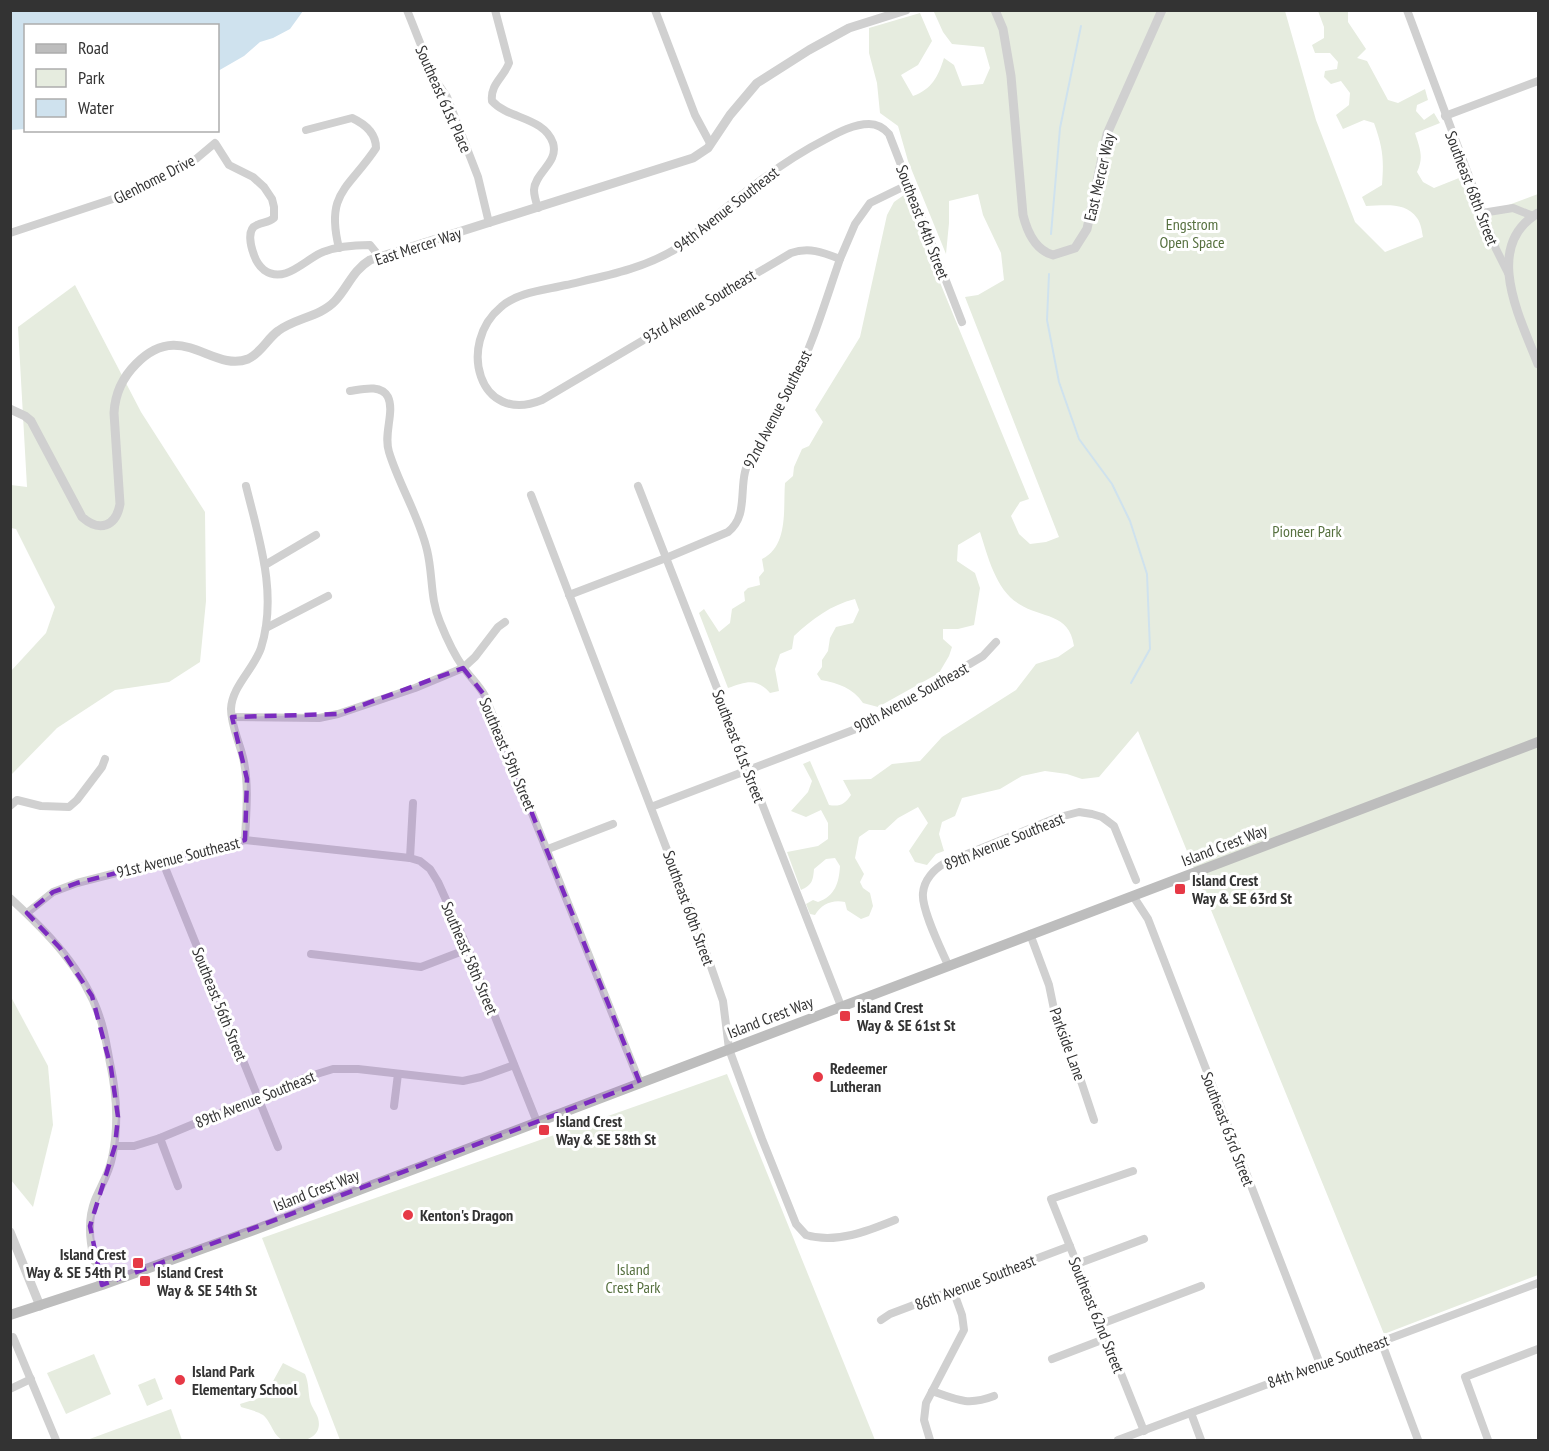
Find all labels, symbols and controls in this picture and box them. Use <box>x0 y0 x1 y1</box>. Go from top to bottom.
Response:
legend <box>24 24 219 132</box>
text: Road <box>78 36 109 59</box>
street label: Southeast 61st Place <box>411 42 477 156</box>
text: Park <box>78 66 105 89</box>
text: Water <box>78 96 114 119</box>
street label: Southeast 68th Street <box>1441 128 1503 248</box>
street label: East Mercer Way <box>1079 131 1119 223</box>
street label: Glenhome Drive <box>110 150 198 208</box>
street label: 94th Avenue Southeast <box>670 161 783 256</box>
street label: Southeast 64th Street <box>892 162 954 282</box>
park label: Engstrom Open Space <box>1159 214 1225 252</box>
street label: East Mercer Way <box>372 223 464 269</box>
street label: 93rd Avenue Southeast <box>639 264 759 347</box>
street label: 92nd Avenue Southeast <box>739 346 816 472</box>
park label: Pioneer Park <box>1272 521 1342 541</box>
street label: 90th Avenue Southeast <box>850 657 972 737</box>
street label: Southeast 61st Street <box>708 687 770 806</box>
street label: Southeast 59th Street <box>475 695 541 814</box>
street label: 89th Avenue Southeast <box>941 808 1067 874</box>
street label: Island Crest Way <box>1178 819 1270 871</box>
street label: 91st Avenue Southeast <box>114 832 242 882</box>
street label: Southeast 60th Street <box>659 848 719 969</box>
place label: Island Crest Way & SE 63rd St <box>1191 870 1292 908</box>
marker: Island Crest Way & SE 63rd St <box>1173 882 1187 896</box>
street label: Southeast 58th Street <box>437 899 503 1018</box>
street label: Southeast 56th Street <box>188 944 252 1064</box>
street label: Island Crest Way <box>724 991 816 1043</box>
place label: Island Crest Way & SE 61st St <box>856 997 956 1035</box>
street label: Parkside Lane <box>1046 1005 1090 1083</box>
marker: Island Crest Way & SE 61st St <box>838 1009 852 1023</box>
place label: Redeemer Lutheran <box>830 1058 888 1096</box>
street label: 89th Avenue Southeast <box>192 1066 318 1132</box>
street label: Southeast 63rd Street <box>1197 1069 1259 1189</box>
marker: Redeemer Lutheran <box>811 1070 825 1084</box>
place label: Island Crest Way & SE 58th St <box>555 1111 656 1149</box>
marker: Island Crest Way & SE 58th St <box>537 1123 551 1137</box>
street label: Island Crest Way <box>270 1164 362 1216</box>
place label: Kenton's Dragon <box>420 1205 513 1225</box>
marker: Kenton's Dragon <box>401 1208 415 1222</box>
place label: Island Crest Way & SE 54th Pl <box>25 1244 126 1282</box>
street label: 86th Avenue Southeast <box>912 1250 1039 1314</box>
street label: Southeast 62nd Street <box>1065 1254 1130 1376</box>
marker: Island Crest Way & SE 54th Pl <box>131 1256 145 1270</box>
park label: Island Crest Park <box>605 1259 661 1297</box>
place label: Island Crest Way & SE 54th St <box>156 1262 257 1300</box>
marker: Island Crest Way & SE 54th St <box>138 1274 152 1288</box>
street label: 84th Avenue Southeast <box>1265 1330 1392 1392</box>
place label: Island Park Elementary School <box>192 1361 297 1399</box>
marker: Island Park Elementary School <box>173 1373 187 1387</box>

